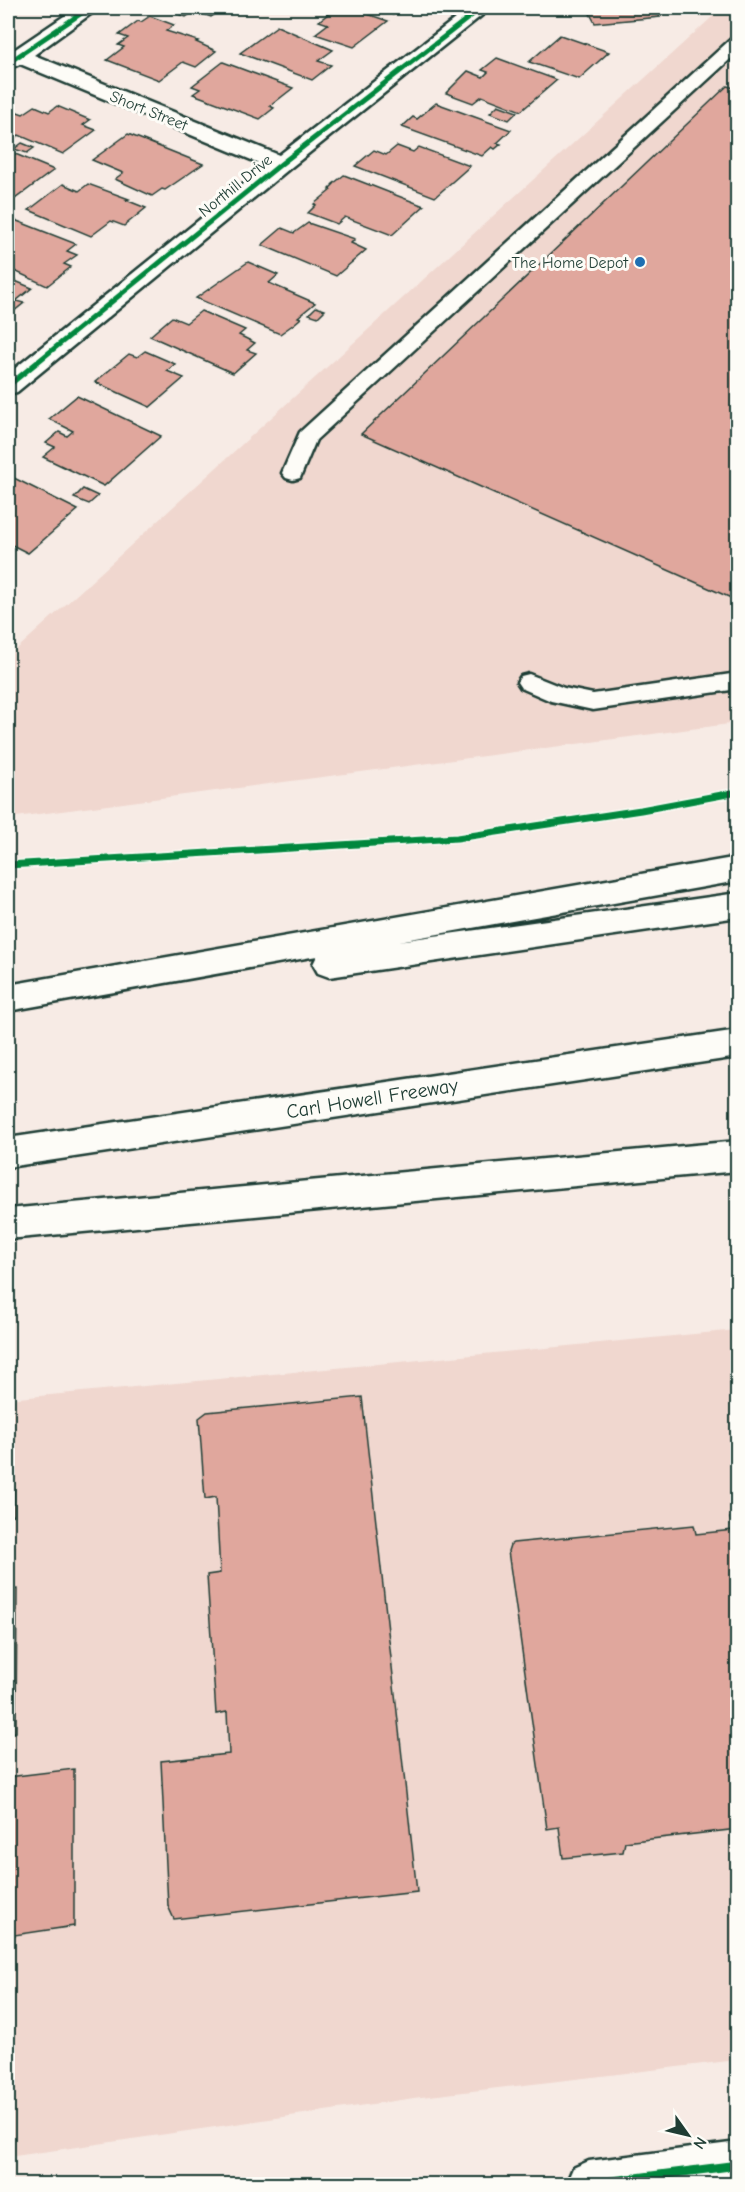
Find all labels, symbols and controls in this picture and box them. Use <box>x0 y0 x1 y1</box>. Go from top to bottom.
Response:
street label: Short Street <box>107 87 190 135</box>
street label: Northill Drive <box>195 151 276 221</box>
place label: The Home Depot <box>512 254 628 272</box>
marker: The Home Depot <box>633 255 647 269</box>
street label: Carl Howell Freeway <box>285 1074 460 1123</box>
north arrow <box>658 2105 718 2165</box>
text: N <box>689 2133 710 2152</box>

